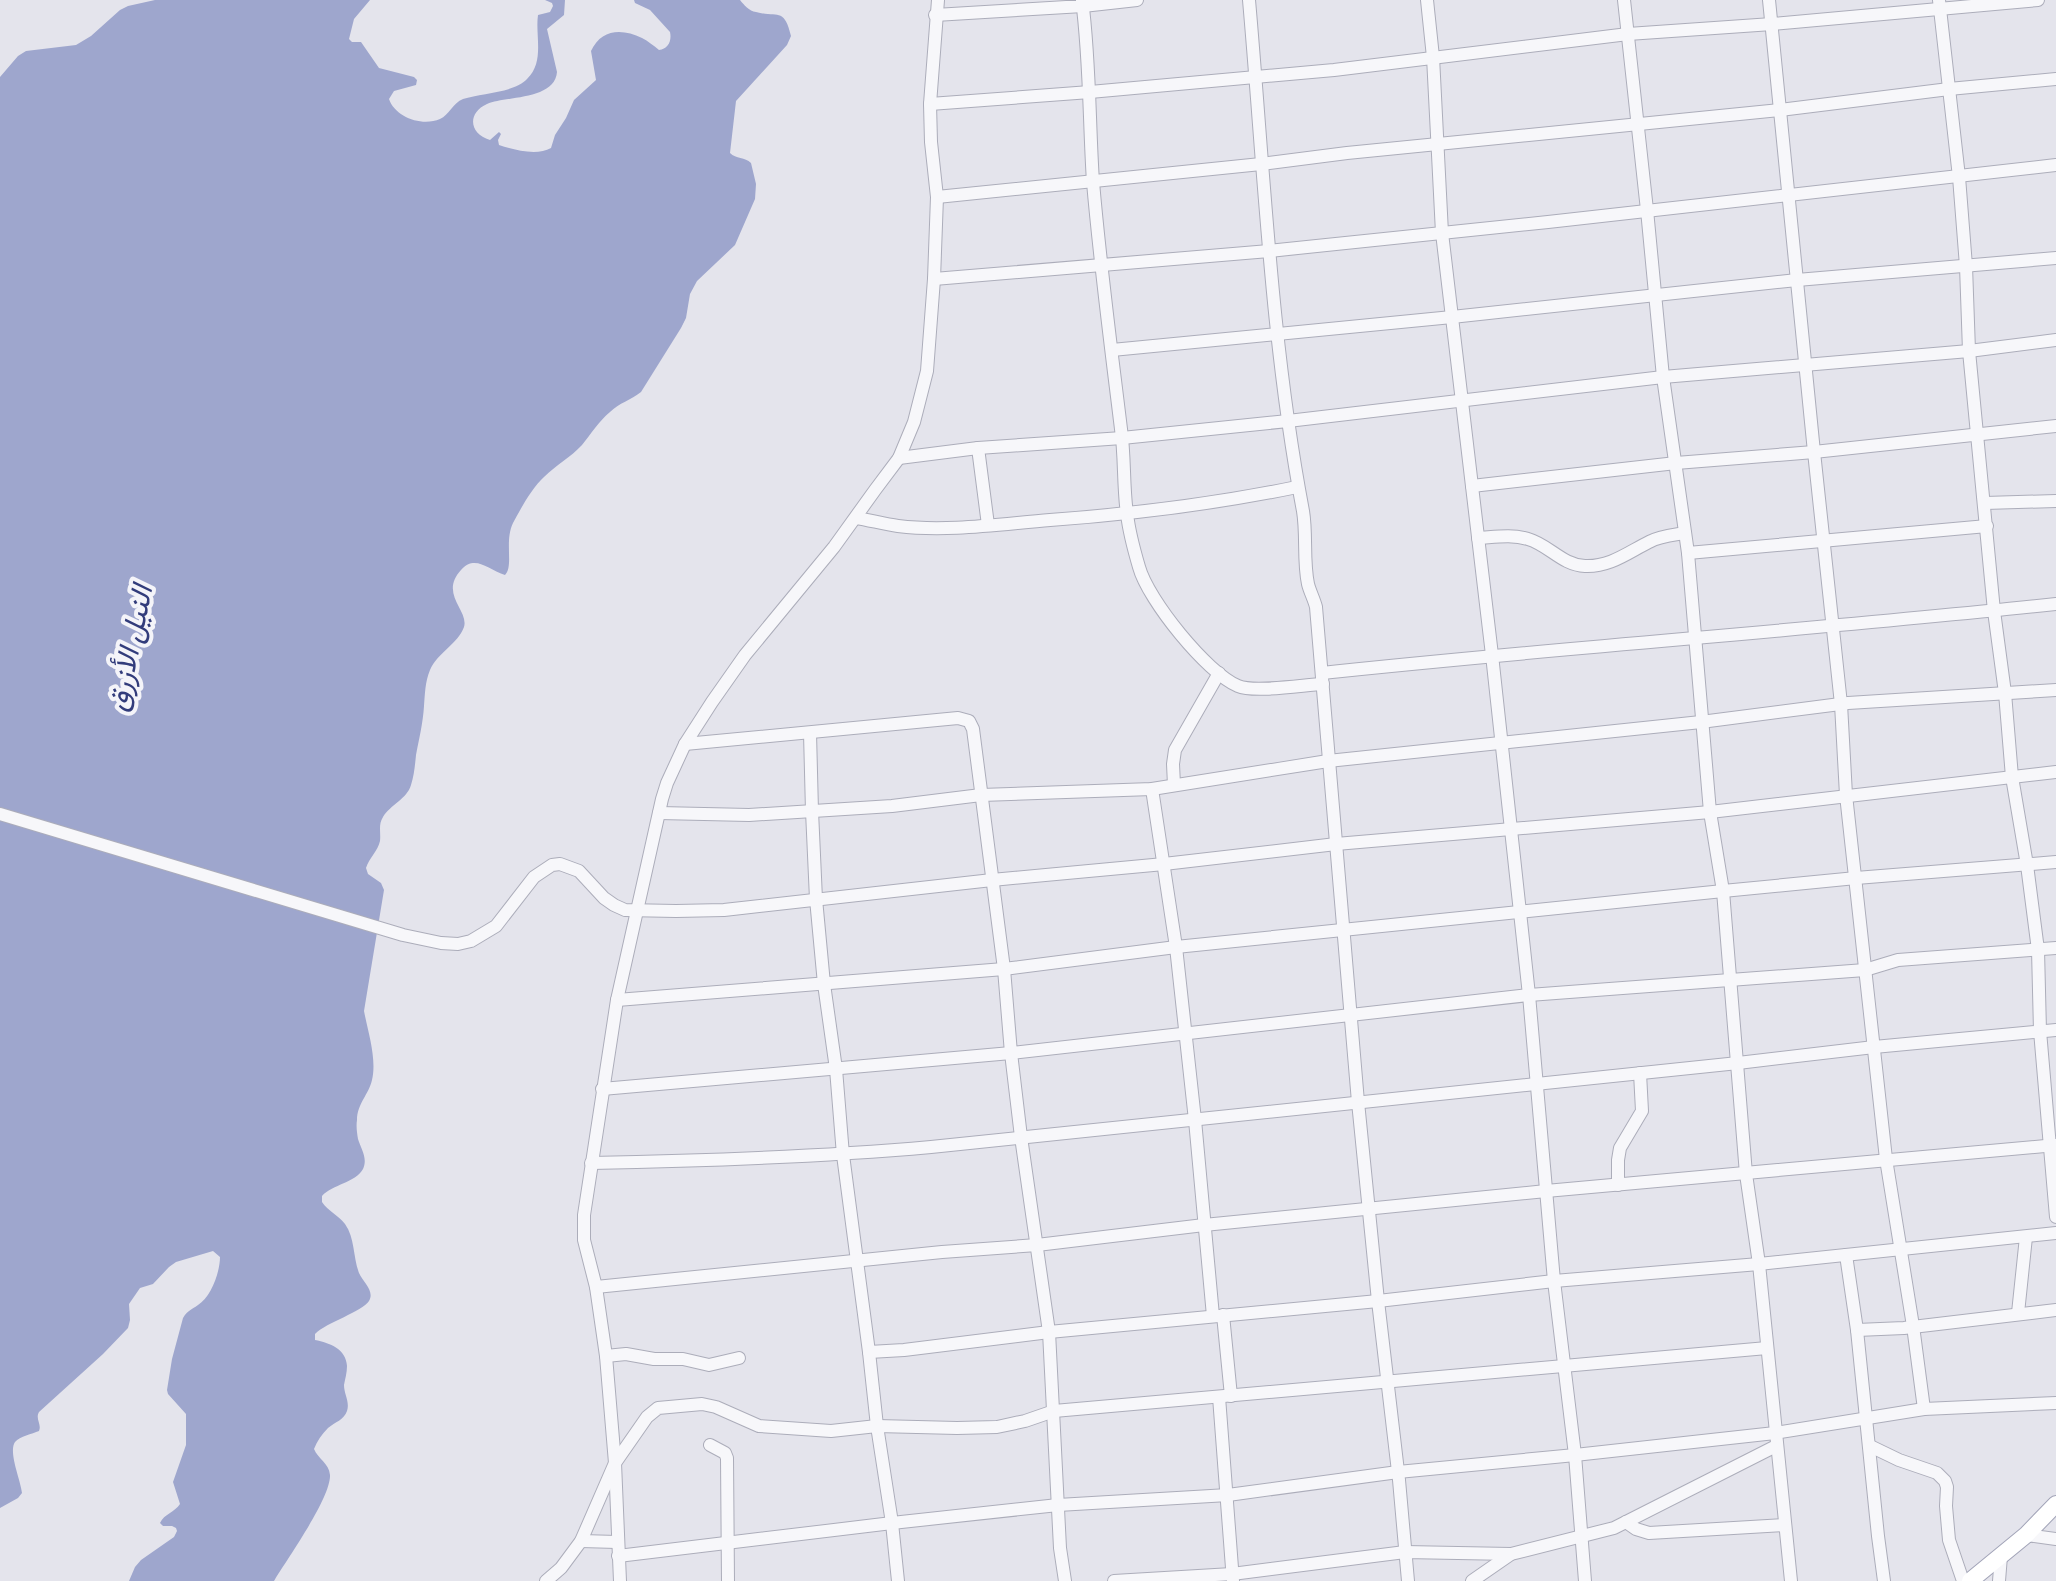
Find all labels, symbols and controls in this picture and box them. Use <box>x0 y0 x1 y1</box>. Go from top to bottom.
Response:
water label: النيل الأزرق <box>96 578 161 715</box>

